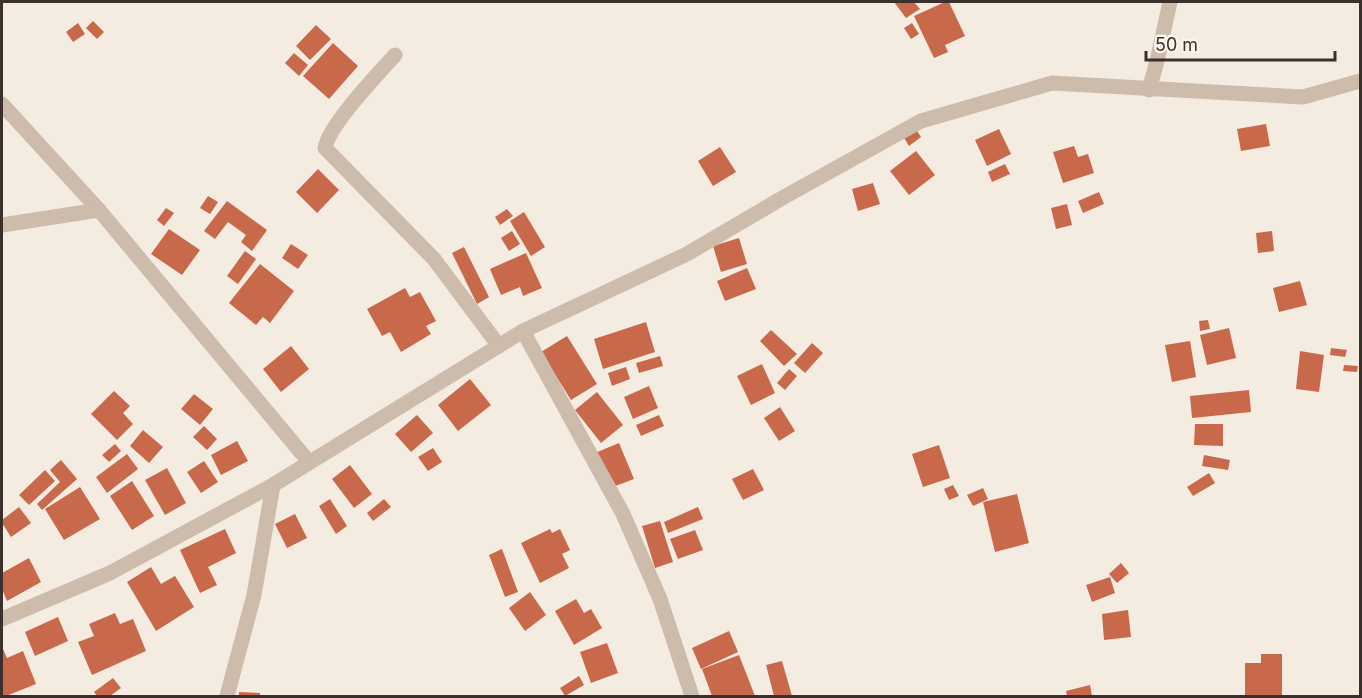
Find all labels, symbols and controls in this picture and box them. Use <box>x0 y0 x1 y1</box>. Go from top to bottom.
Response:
scale bar <box>1146 24 1335 62</box>
text: 50 m <box>1155 34 1198 55</box>

